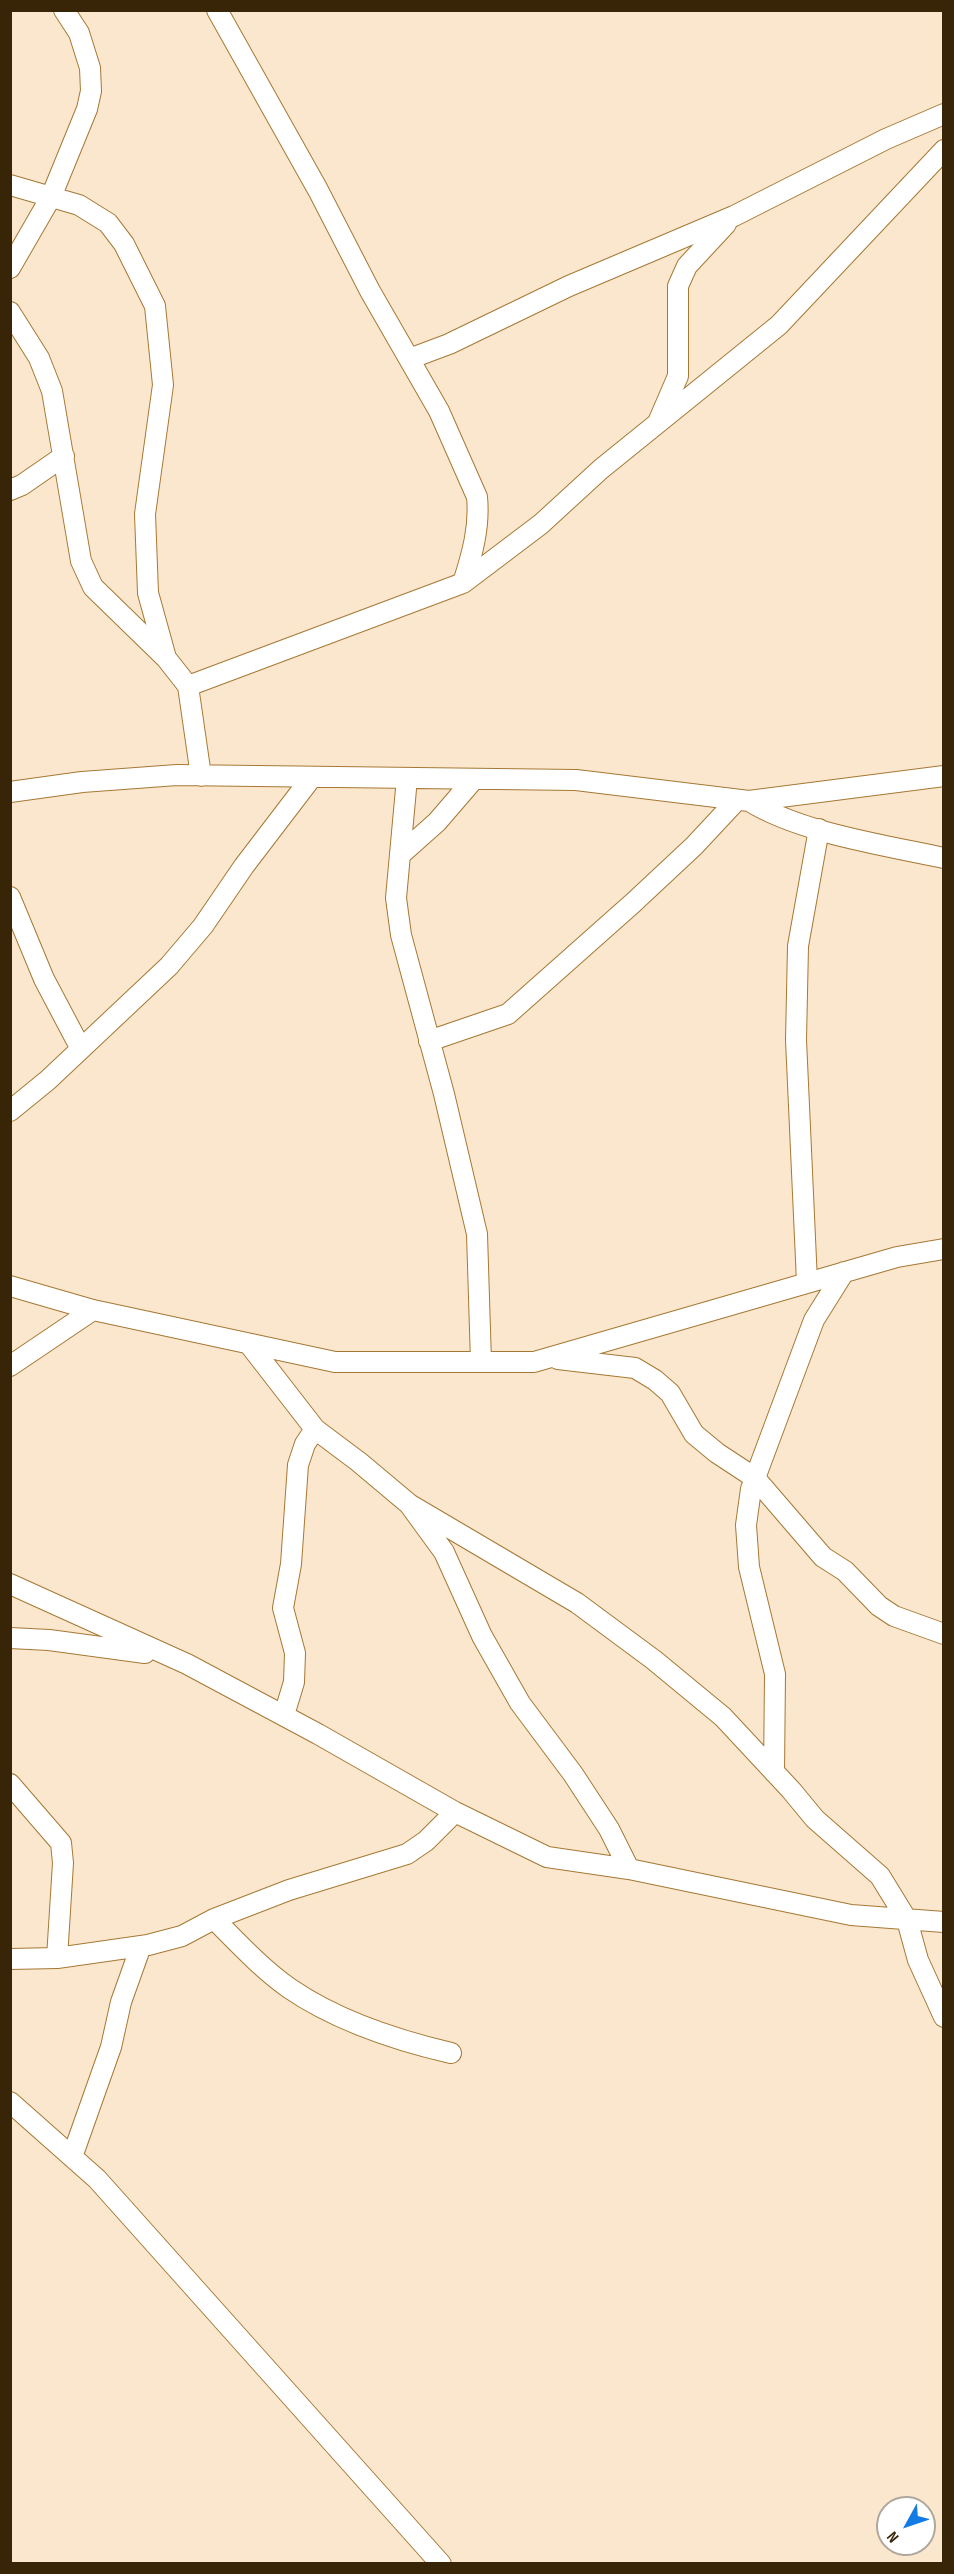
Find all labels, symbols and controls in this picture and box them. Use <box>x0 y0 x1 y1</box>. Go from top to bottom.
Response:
north arrow <box>876 2496 936 2556</box>
text: N <box>883 2527 903 2546</box>

